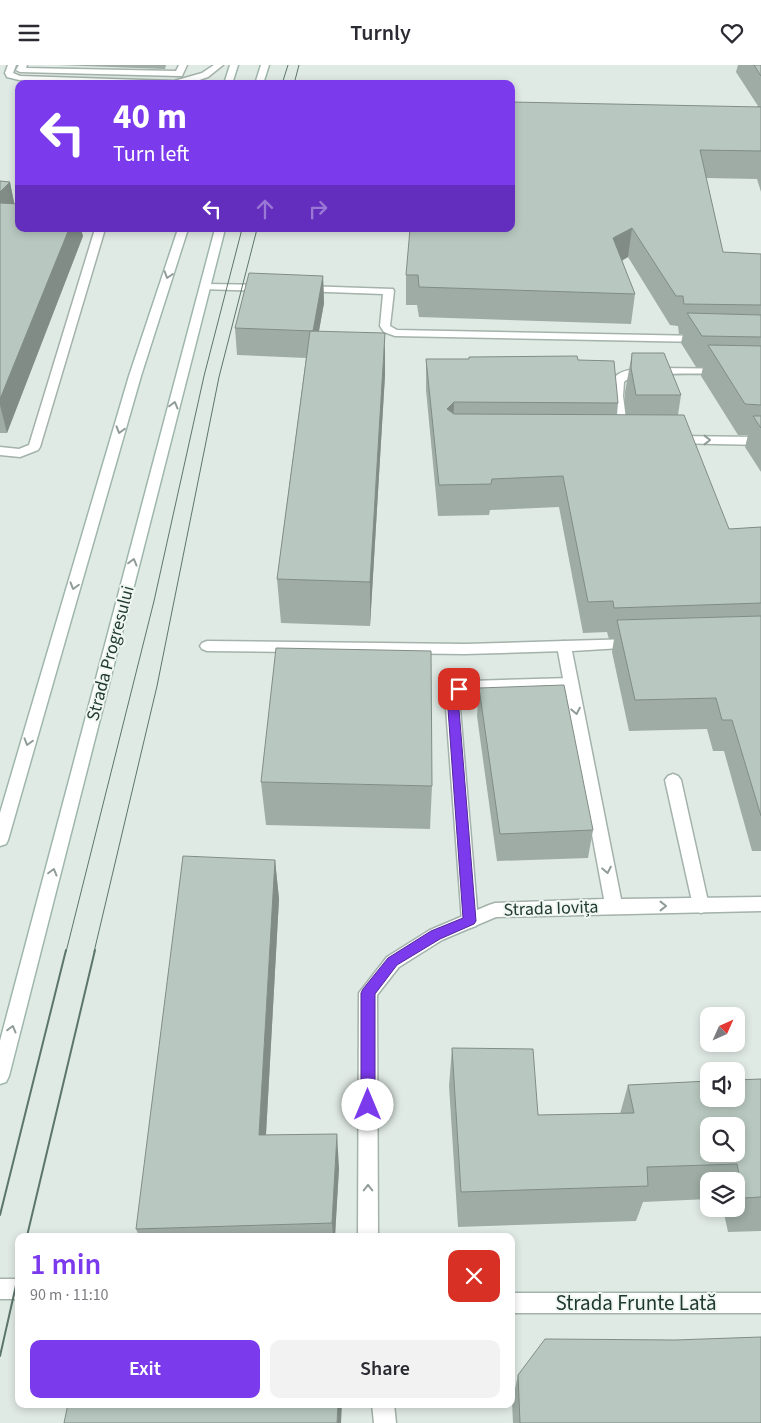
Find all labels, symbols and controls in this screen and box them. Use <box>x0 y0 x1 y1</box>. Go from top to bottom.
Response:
text: Turnly <box>350 17 411 49</box>
icon: menu <box>15 19 43 47</box>
icon: heart <box>718 19 746 47</box>
text: 40 m <box>113 92 187 142</box>
icon: left <box>30 100 95 165</box>
text: Turn left <box>113 138 189 170</box>
icon: left <box>198 195 226 223</box>
icon: ahead <box>251 195 279 223</box>
icon: right <box>304 195 332 223</box>
one-way arrow <box>164 270 174 279</box>
one-way arrow <box>168 400 179 409</box>
one-way arrow <box>115 425 125 434</box>
one-way arrow <box>704 435 711 445</box>
one-way arrow <box>128 559 138 567</box>
one-way arrow <box>69 582 80 590</box>
street label: Strada Progresului <box>80 583 141 724</box>
pin <box>438 668 480 710</box>
icon: arrive <box>445 675 473 703</box>
one-way arrow <box>571 706 581 715</box>
one-way arrow <box>24 737 34 746</box>
one-way arrow <box>602 866 612 875</box>
one-way arrow <box>47 867 58 876</box>
street label: Strada Iovița <box>503 894 599 923</box>
one-way arrow <box>660 901 667 911</box>
north arrow <box>700 1007 745 1053</box>
map controls <box>700 1007 745 1217</box>
one-way arrow <box>6 1025 17 1034</box>
button: sound <box>700 1062 745 1107</box>
position arrow <box>341 1078 393 1130</box>
button: search <box>700 1117 745 1162</box>
button: layers <box>700 1172 745 1217</box>
one-way arrow <box>363 1183 373 1191</box>
text: 1 min <box>30 1243 101 1286</box>
button: close <box>448 1250 500 1302</box>
text: 90 m · 11:10 <box>30 1284 109 1306</box>
street label: Strada Frunte Lată <box>556 1288 716 1318</box>
button: Exit <box>30 1340 260 1398</box>
button: Share <box>270 1340 500 1398</box>

